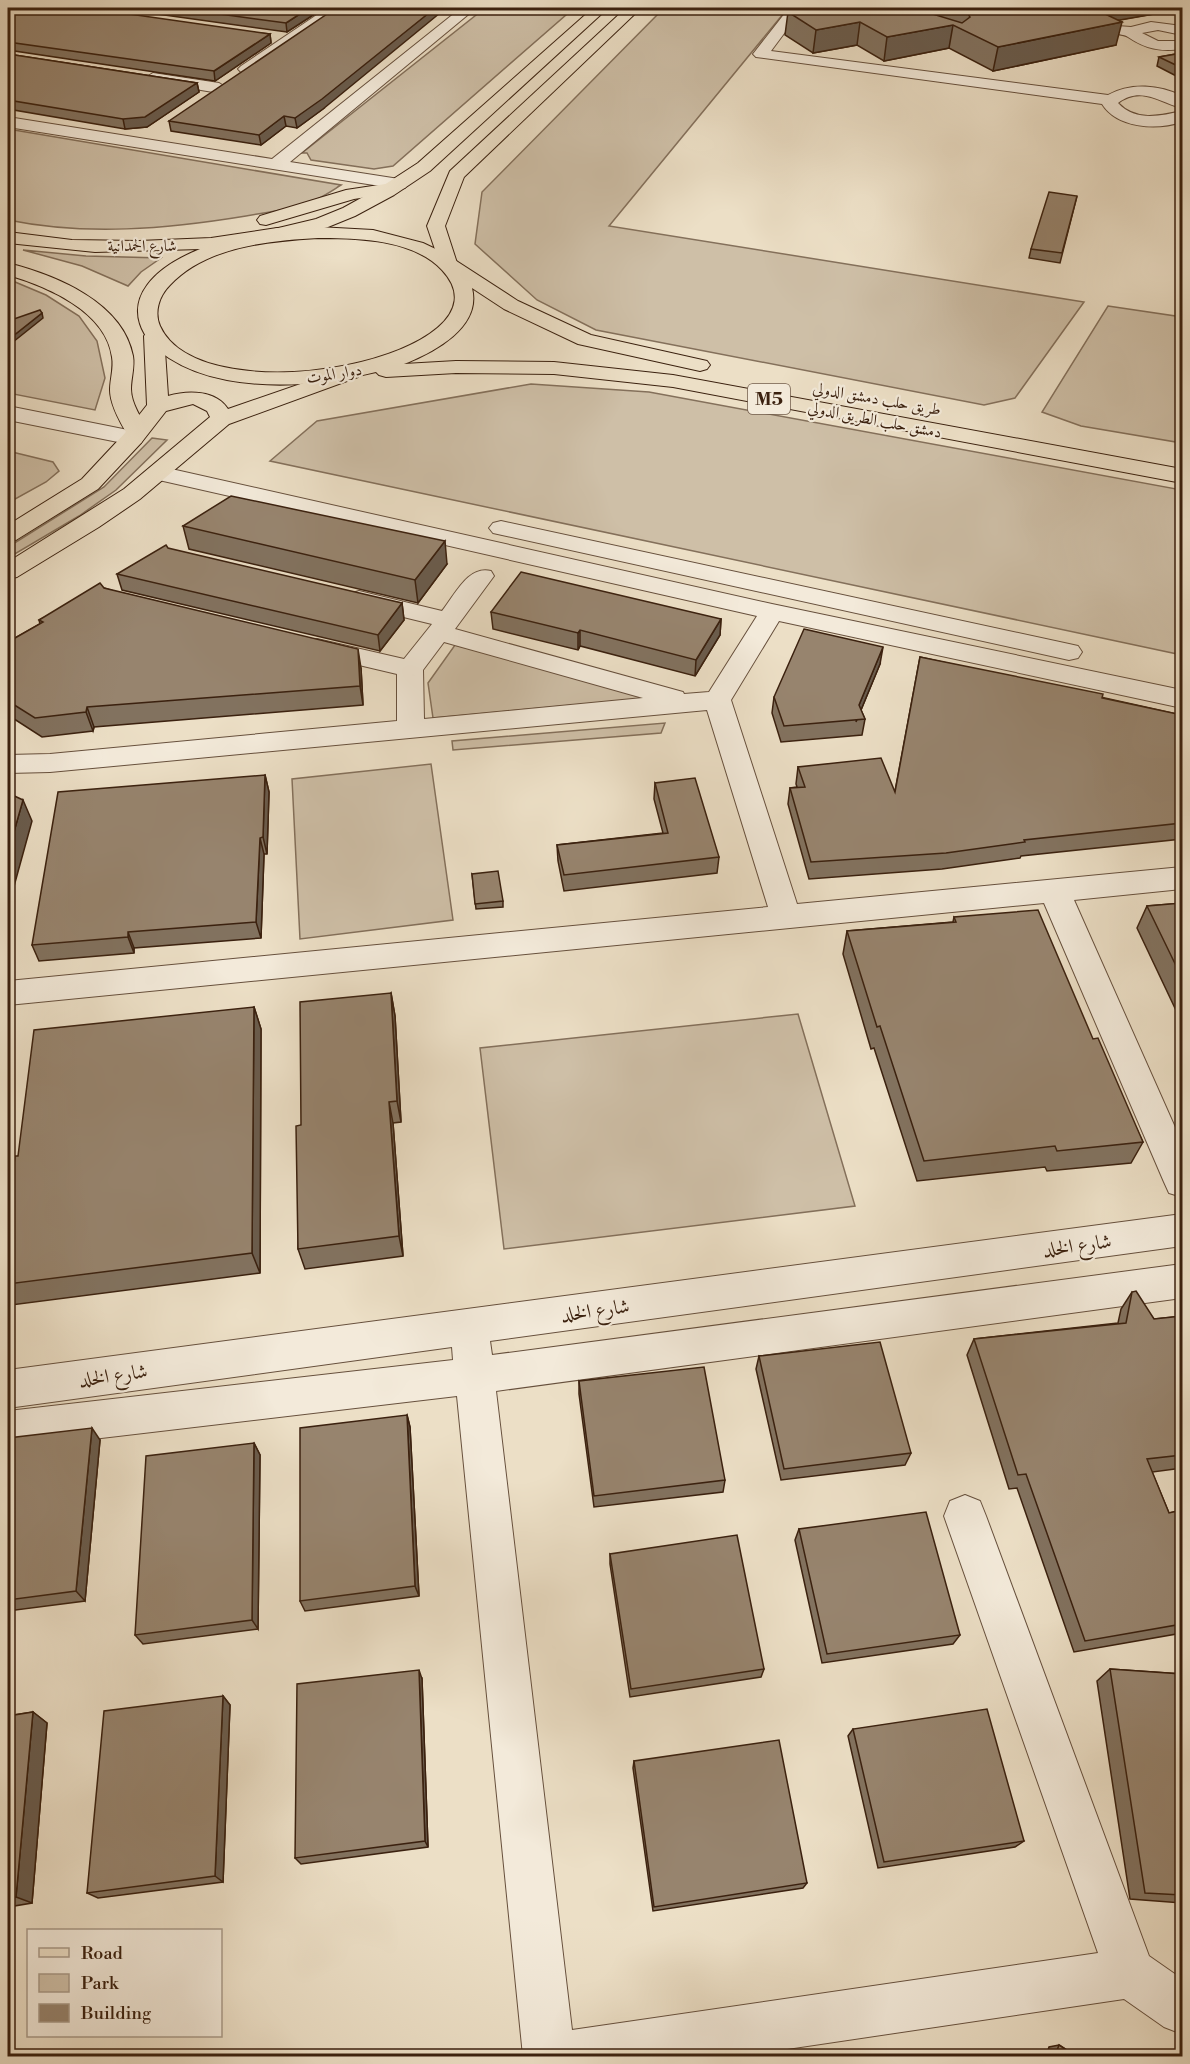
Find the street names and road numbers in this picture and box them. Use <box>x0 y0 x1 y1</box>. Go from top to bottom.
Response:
street label: شارع الحمدانية <box>107 236 177 259</box>
street label: دوار الموت <box>305 360 363 388</box>
street label: طريق حلب دمشق الدولي <box>811 378 942 422</box>
road number: M5 <box>748 384 790 414</box>
street label: دمشق حلب الطريق الدولي <box>806 397 943 445</box>
street label: شارع الخلد <box>1041 1229 1114 1268</box>
street label: شارع الخلد <box>559 1294 632 1333</box>
street label: شارع الخلد <box>77 1359 150 1398</box>

